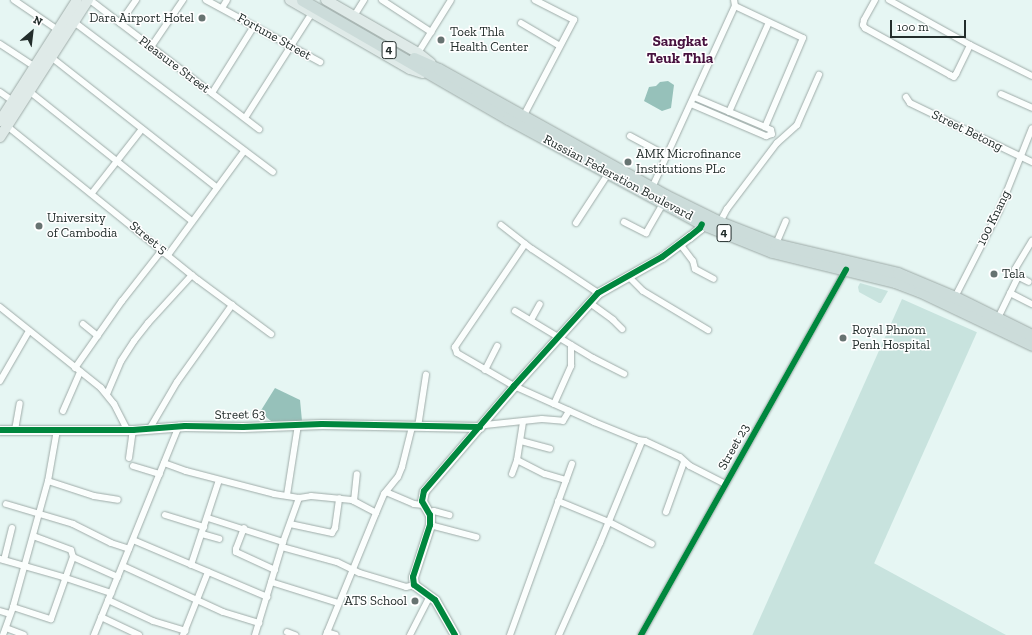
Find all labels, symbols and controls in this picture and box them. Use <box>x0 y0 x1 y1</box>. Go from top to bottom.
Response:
place label: Dara Airport Hotel <box>89 10 194 26</box>
street label: Fortune Street <box>234 10 314 64</box>
north arrow <box>12 12 52 52</box>
scale bar <box>892 12 968 38</box>
text: N <box>31 13 45 29</box>
marker: Dara Airport Hotel <box>197 13 207 23</box>
text: 100 m <box>897 20 929 34</box>
place label: Toek Thla Health Center <box>450 25 529 56</box>
district label: Sangkat Teuk Thla <box>647 32 713 67</box>
street label: Pleasure Street <box>135 33 213 97</box>
marker: Toek Thla Health Center <box>435 34 447 46</box>
road number: 4 <box>381 40 397 60</box>
street label: Street Betong <box>929 107 1005 155</box>
street label: Russian Federation Boulevard <box>540 132 696 224</box>
place label: AMK Microfinance Institutions PLc <box>636 147 741 178</box>
marker: AMK Microfinance Institutions PLc <box>623 157 633 167</box>
street label: 100 Knang <box>974 188 1014 248</box>
place label: University of Cambodia <box>47 211 117 242</box>
street label: Street 5 <box>126 218 170 258</box>
marker: University of Cambodia <box>34 221 44 231</box>
road number: 4 <box>716 223 732 243</box>
place label: Tela <box>1002 266 1025 282</box>
marker: Tela <box>989 269 999 279</box>
place label: Royal Phnom Penh Hospital <box>852 323 930 354</box>
marker: Royal Phnom Penh Hospital <box>837 332 849 344</box>
street label: Street 63 <box>215 407 265 423</box>
street label: Street 23 <box>715 421 753 473</box>
place label: ATS School <box>344 593 407 609</box>
marker: ATS School <box>410 596 420 606</box>

